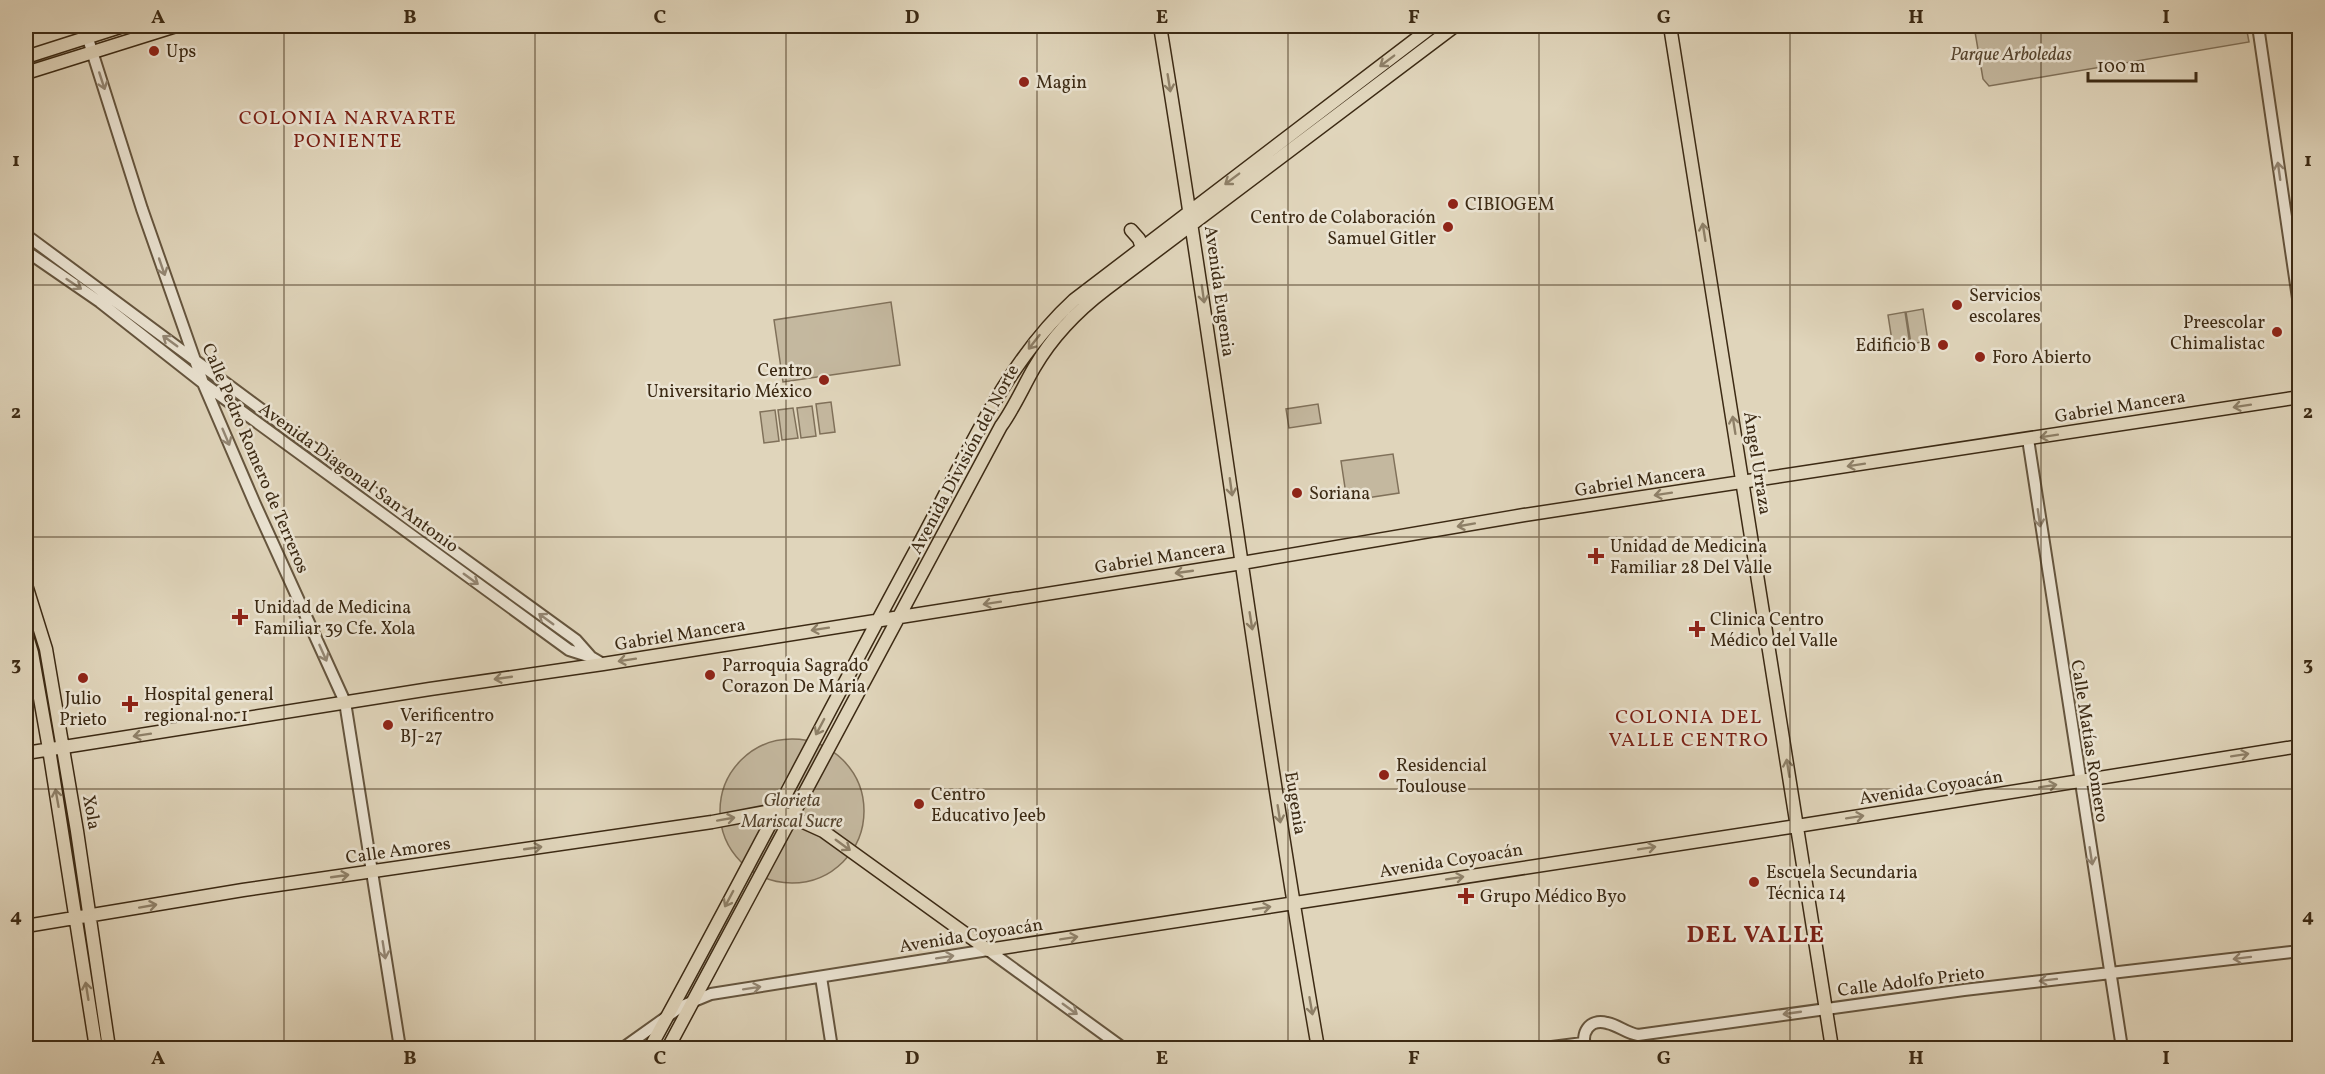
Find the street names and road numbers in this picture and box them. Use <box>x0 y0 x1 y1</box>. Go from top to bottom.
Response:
street label: Avenida Eugenia <box>1197 224 1240 358</box>
street label: Calle Pedro Romero de Terreros <box>195 340 315 578</box>
street label: Avenida División del Norte <box>905 360 1026 559</box>
street label: Gabriel Mancera <box>2053 385 2187 430</box>
street label: Avenida Diagonal San Antonio <box>253 397 463 559</box>
street label: Ángel Urraza <box>1736 410 1777 517</box>
street label: Gabriel Mancera <box>1573 459 1707 504</box>
street label: Gabriel Mancera <box>1093 536 1227 581</box>
street label: Gabriel Mancera <box>613 613 747 658</box>
street label: Calle Matías Romero <box>2063 658 2114 824</box>
street label: Avenida Coyoacán <box>1858 765 2005 812</box>
street label: Eugenia <box>1277 770 1312 837</box>
street label: Xola <box>75 793 106 832</box>
street label: Calle Amores <box>344 832 452 871</box>
street label: Avenida Coyoacán <box>1378 838 1525 885</box>
street label: Avenida Coyoacán <box>898 913 1045 960</box>
street label: Calle Adolfo Prieto <box>1836 961 1986 1004</box>

